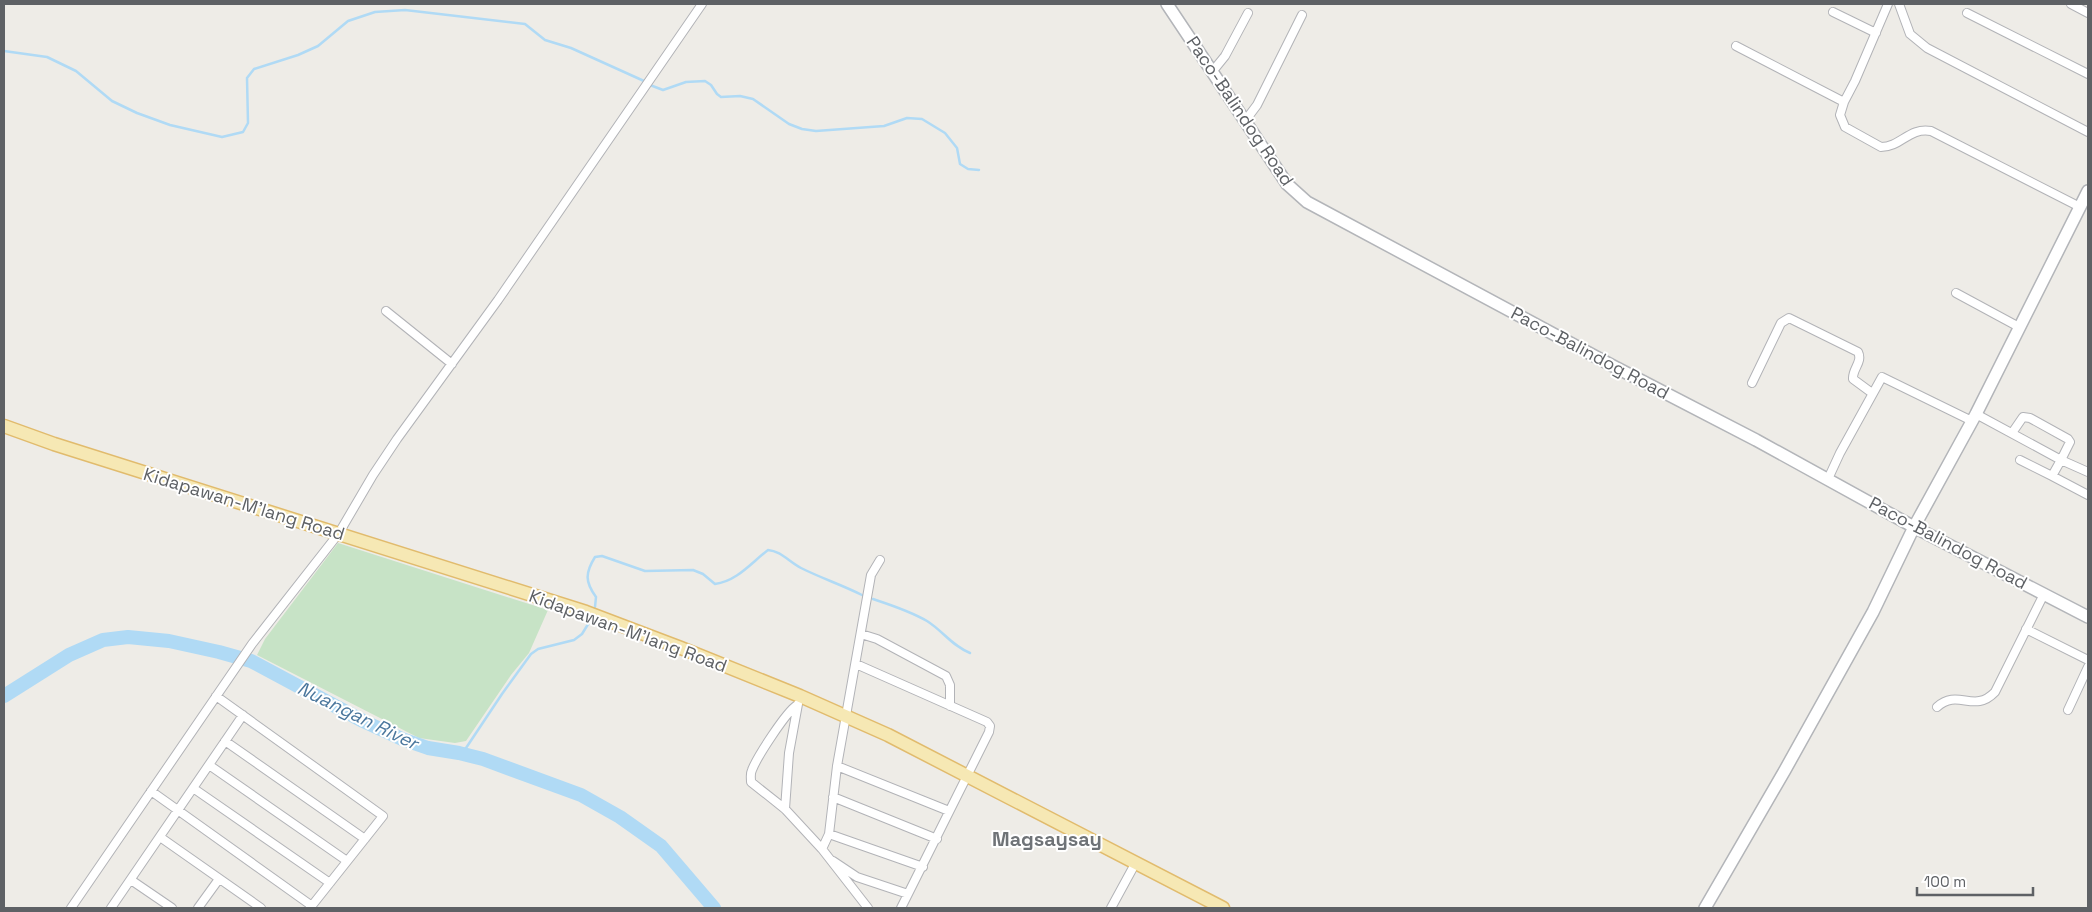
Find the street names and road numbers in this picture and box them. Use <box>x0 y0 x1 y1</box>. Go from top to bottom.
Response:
street label: Paco-Balindog Road <box>1182 31 1299 190</box>
street label: Paco-Balindog Road <box>1507 301 1673 404</box>
street label: Kidapawan-M'lang Road <box>141 462 348 545</box>
street label: Paco-Balindog Road <box>1865 491 2031 594</box>
street label: Kidapawan-M'lang Road <box>526 584 730 677</box>

